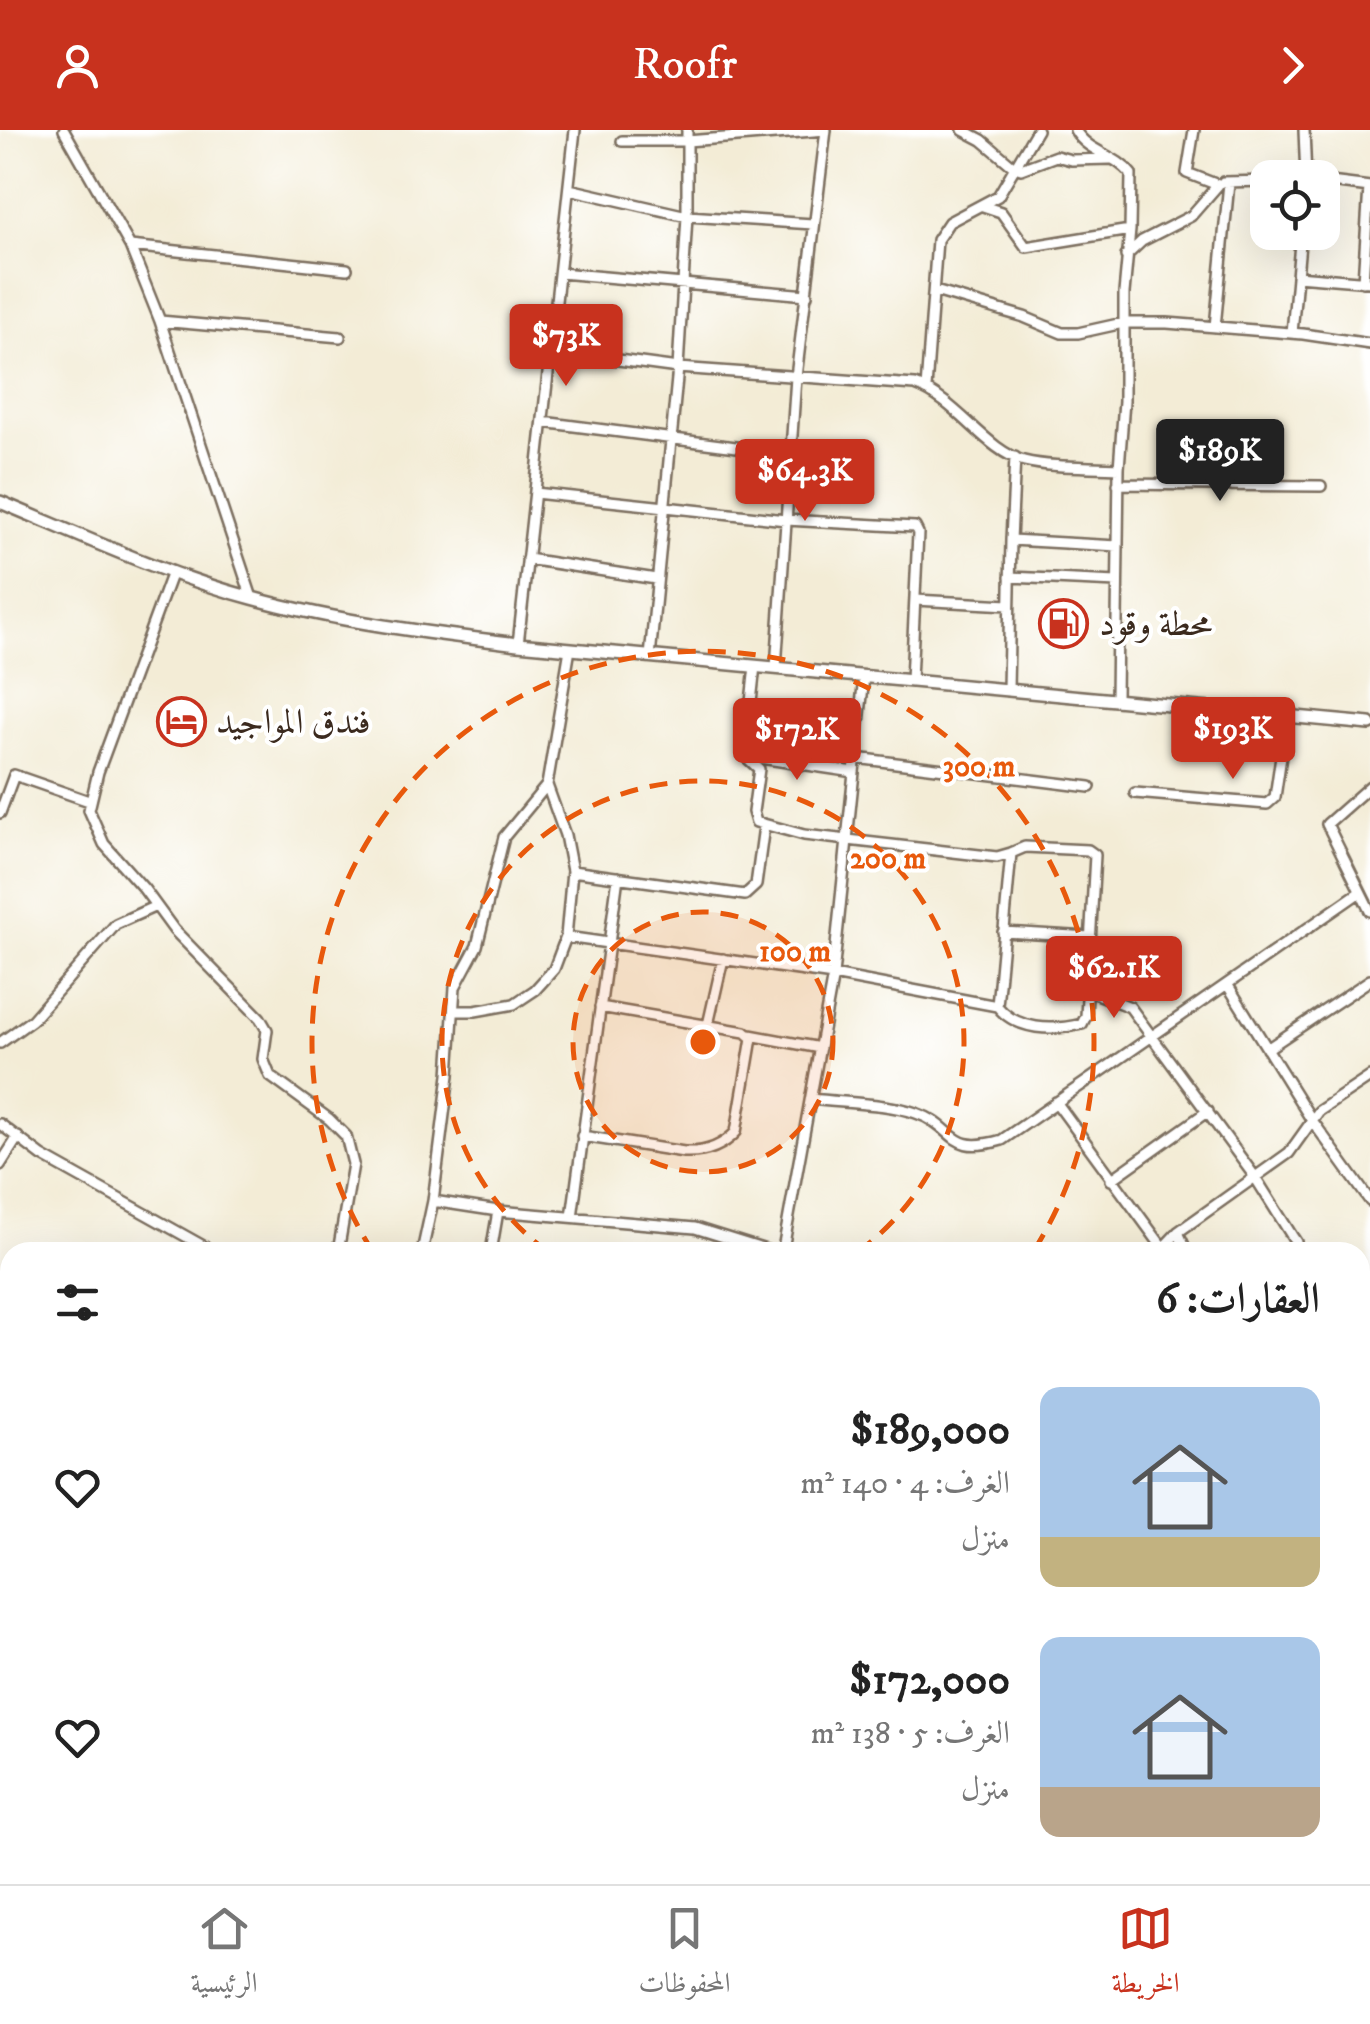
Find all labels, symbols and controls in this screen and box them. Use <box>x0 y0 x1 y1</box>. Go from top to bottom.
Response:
text: Roofr <box>633 37 737 93</box>
icon: person <box>50 38 105 93</box>
icon: forward <box>1265 38 1320 93</box>
map controls <box>1250 160 1340 250</box>
button: locate <box>1250 160 1340 250</box>
pin: $73K <box>507 304 625 389</box>
text: $73K <box>532 316 600 356</box>
pin: $189K <box>1150 419 1290 504</box>
text: $189K <box>1178 431 1262 471</box>
pin: $64.3K <box>724 439 886 524</box>
text: $64.3K <box>757 451 853 491</box>
fuel station icon: محطة وقود <box>1038 597 1090 649</box>
place label: محطة وقود <box>1099 603 1212 647</box>
hotel icon: فندق المواجيد <box>155 695 207 747</box>
pin: $193K <box>1163 697 1303 782</box>
pin: $172K <box>727 698 867 783</box>
place label: فندق المواجيد <box>216 701 371 745</box>
text: $193K <box>1193 709 1273 749</box>
text: $172K <box>755 710 839 750</box>
text: 300 m <box>943 749 1016 786</box>
text: 200 m <box>850 841 926 878</box>
text: 100 m <box>759 934 832 971</box>
pin: $62.1K <box>1033 936 1195 1021</box>
text: $62.1K <box>1068 948 1160 988</box>
centre of rings <box>685 1024 721 1060</box>
text: العقارات: 6 <box>1156 1274 1320 1326</box>
icon: filters <box>50 1275 105 1330</box>
text: $189,000 <box>851 1405 1010 1457</box>
icon: home <box>1120 1427 1240 1547</box>
icon: heart <box>50 1460 105 1515</box>
text: الغرف: 4 · 140 m² <box>801 1464 1010 1504</box>
text: منزل <box>961 1520 1010 1560</box>
text: $172,000 <box>849 1655 1010 1707</box>
icon: home <box>1120 1677 1240 1797</box>
icon: heart <box>50 1710 105 1765</box>
text: الغرف: 5 · 138 m² <box>811 1714 1010 1754</box>
text: منزل <box>961 1770 1010 1810</box>
tab: الرئيسية <box>190 1901 258 2010</box>
tab: المحفوظات <box>638 1901 731 2010</box>
tab: الخريطة <box>1111 1901 1180 2010</box>

